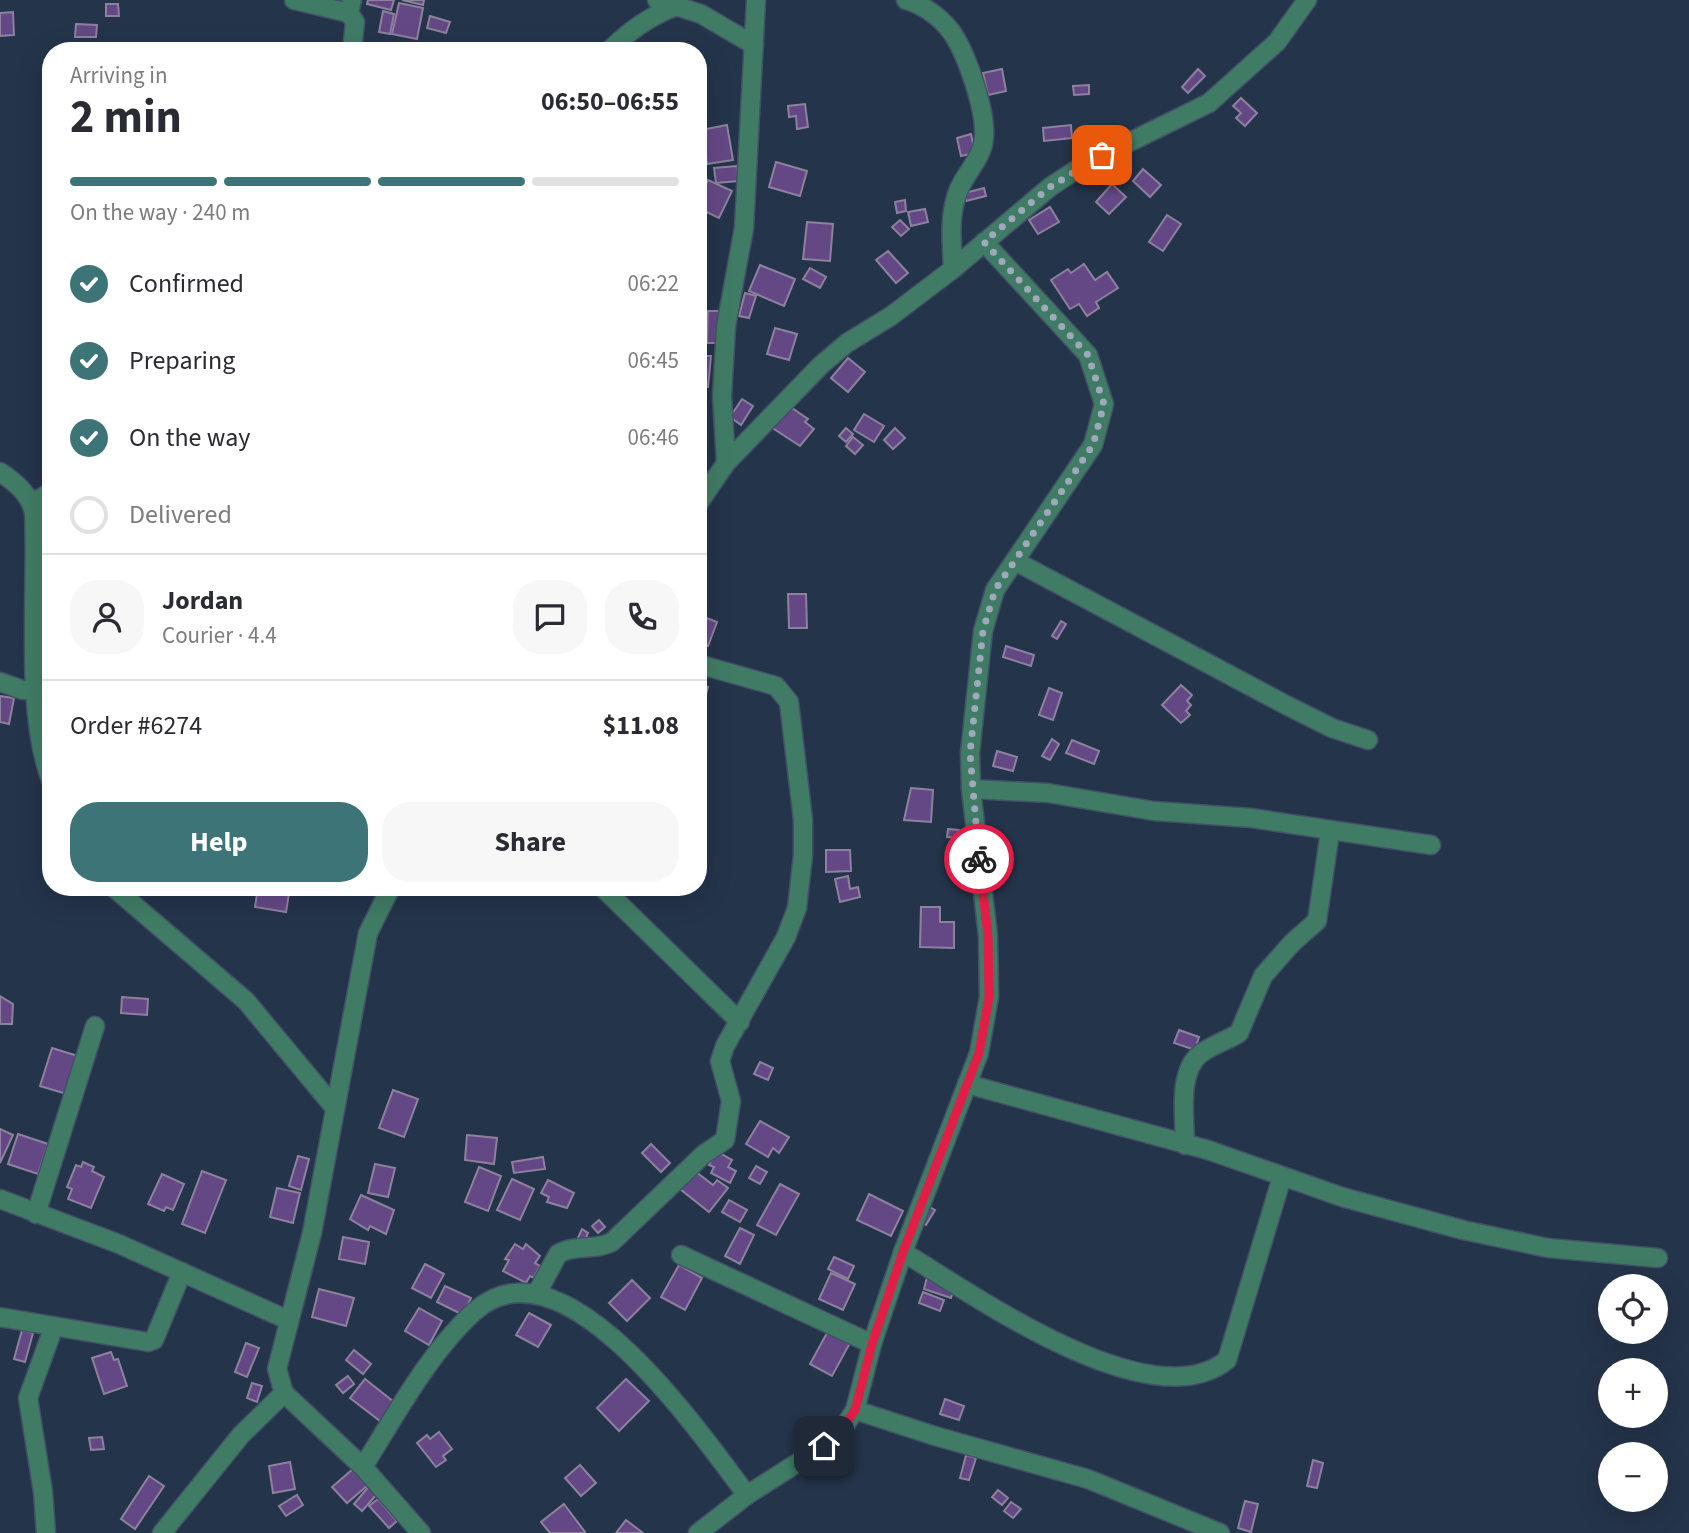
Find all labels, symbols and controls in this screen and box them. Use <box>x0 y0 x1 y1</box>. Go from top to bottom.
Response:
text: Arriving in <box>70 59 168 92</box>
text: 06:50–06:55 <box>541 83 679 120</box>
text: 2 min <box>70 85 182 150</box>
pin <box>1072 125 1132 185</box>
icon: bag <box>1083 136 1121 174</box>
text: On the way · 240 m <box>70 196 250 229</box>
icon: check <box>70 265 108 303</box>
text: Confirmed <box>129 265 244 302</box>
text: 06:22 <box>628 267 679 300</box>
icon: check <box>70 342 108 380</box>
text: Preparing <box>129 342 235 379</box>
text: 06:45 <box>628 344 679 377</box>
icon: check <box>70 419 108 457</box>
text: On the way <box>129 419 250 456</box>
text: 06:46 <box>628 421 679 454</box>
text: Delivered <box>129 496 232 533</box>
button: person <box>70 580 144 654</box>
button: chat <box>513 580 587 654</box>
button: phone <box>605 580 679 654</box>
text: Jordan <box>162 582 243 619</box>
text: Courier · 4.4 <box>162 619 277 652</box>
text: Order #6274 <box>70 707 202 744</box>
text: $11.08 <box>603 707 679 744</box>
button: Help <box>70 802 368 882</box>
button: Share <box>382 802 679 882</box>
courier <box>944 824 1014 894</box>
icon: bike <box>960 840 998 878</box>
map controls <box>1598 1274 1668 1512</box>
button: locate <box>1598 1274 1668 1344</box>
button: + <box>1598 1358 1668 1428</box>
pin <box>794 1416 854 1476</box>
icon: home <box>805 1427 843 1465</box>
button: − <box>1598 1442 1668 1512</box>

